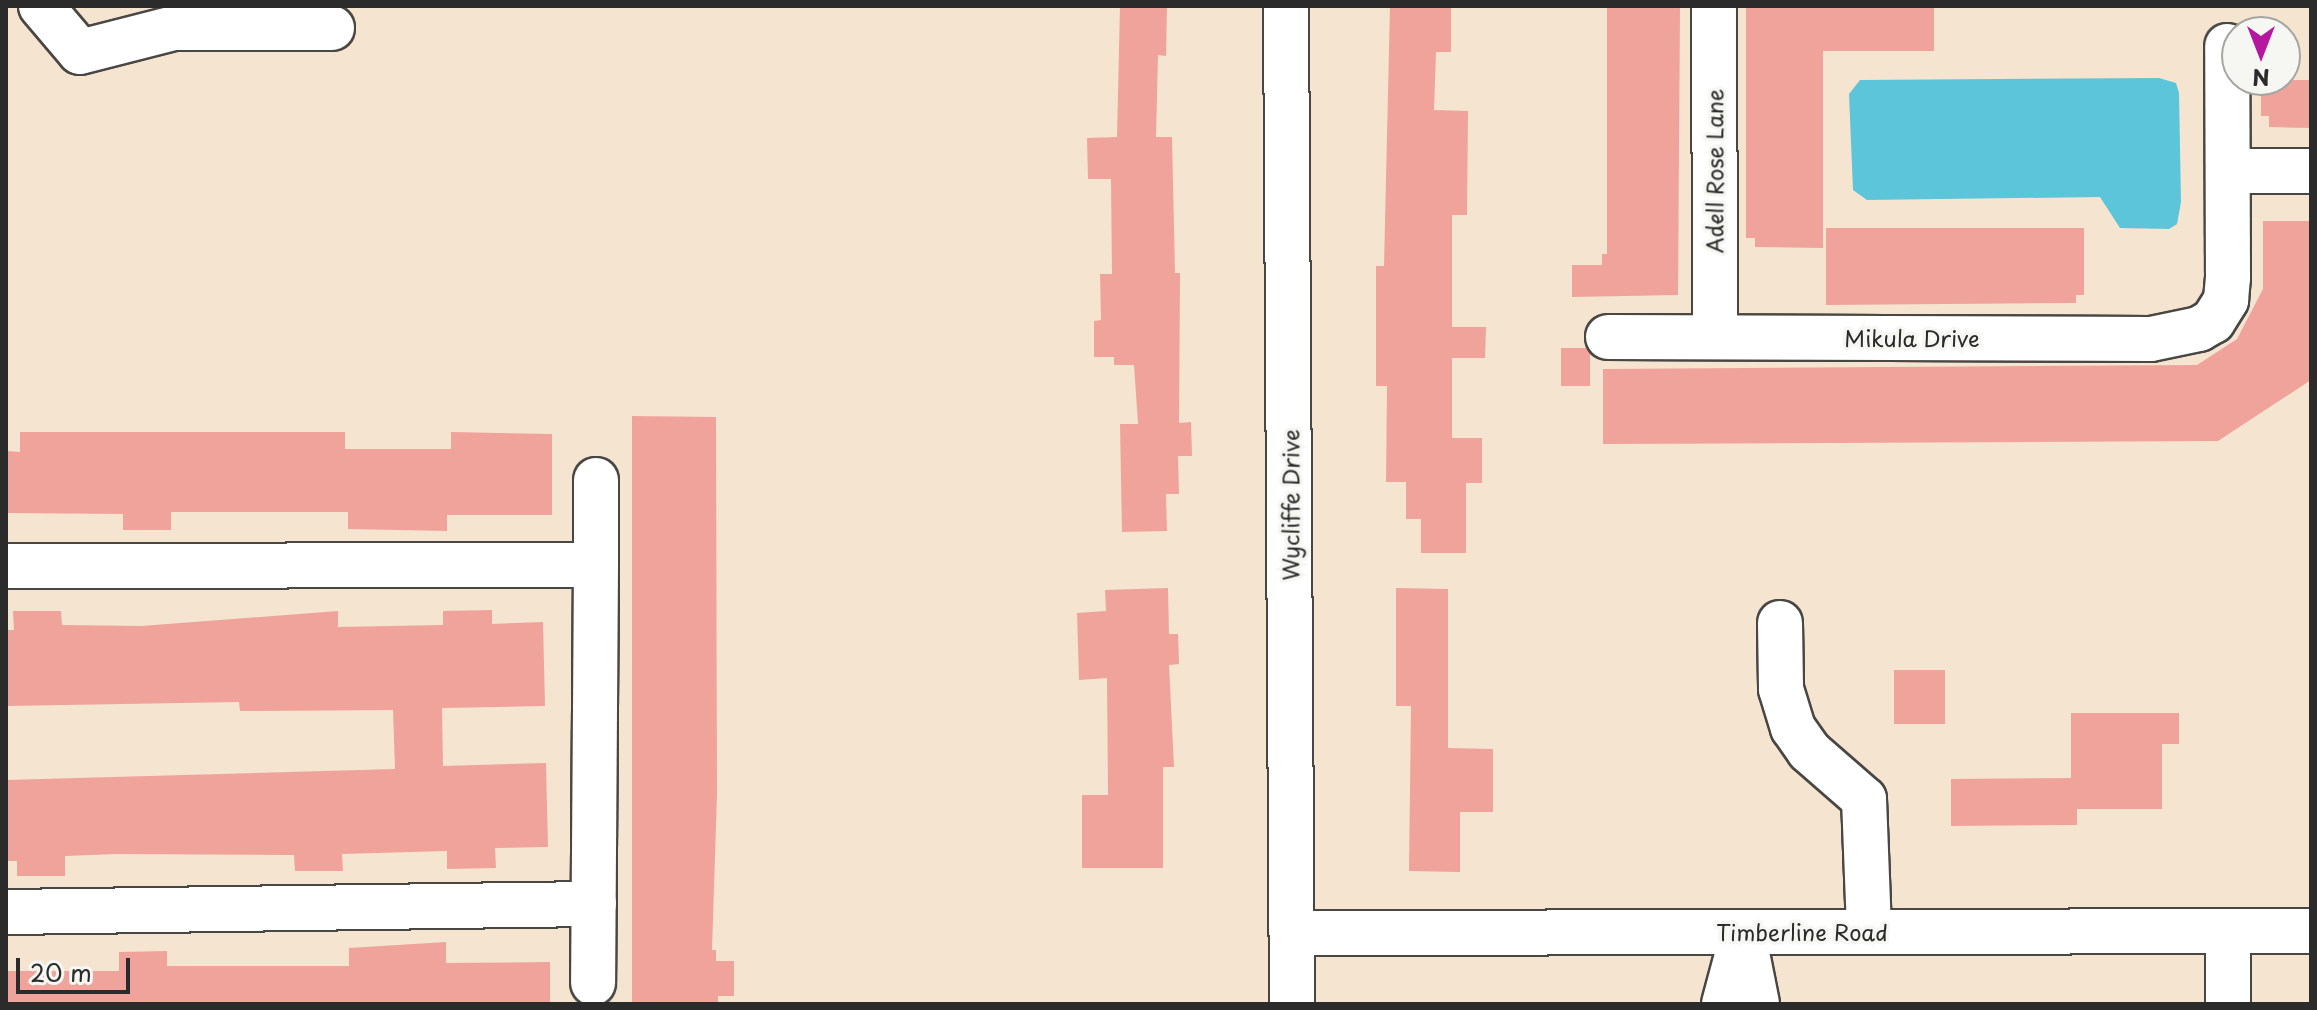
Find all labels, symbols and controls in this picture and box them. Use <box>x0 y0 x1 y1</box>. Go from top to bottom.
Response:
north arrow <box>2221 16 2301 96</box>
text: N <box>2252 62 2270 95</box>
street label: Adell Rose Lane <box>1701 88 1727 254</box>
street label: Mikula Drive <box>1845 325 1979 351</box>
street label: Wycliffe Drive <box>1277 430 1303 580</box>
street label: Timberline Road <box>1716 919 1888 945</box>
scale bar <box>20 942 134 992</box>
text: 20 m <box>30 954 92 990</box>

